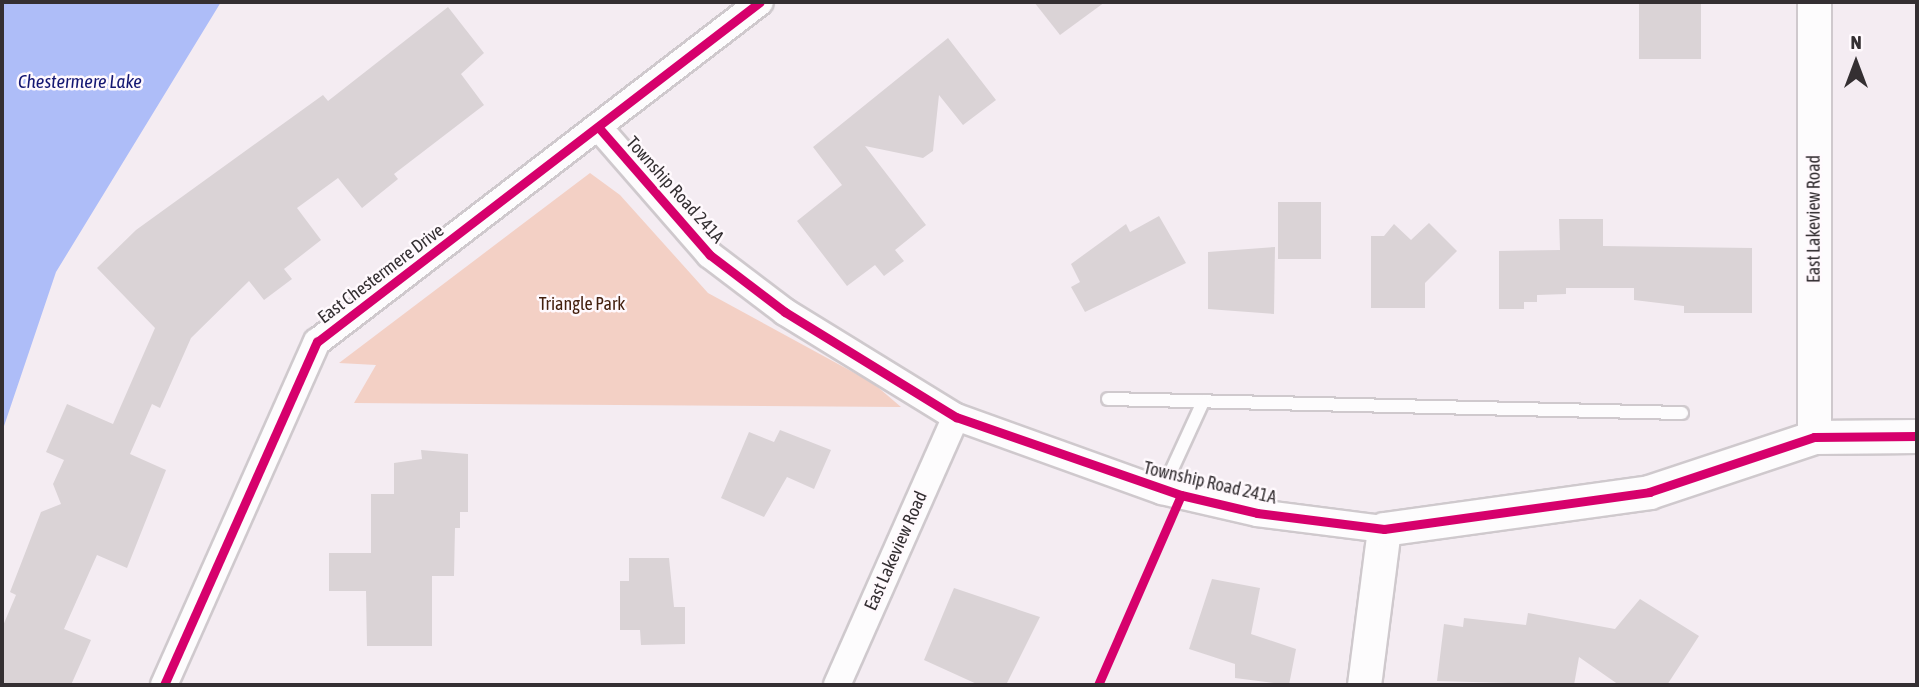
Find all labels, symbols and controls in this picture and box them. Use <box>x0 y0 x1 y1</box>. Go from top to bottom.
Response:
north arrow <box>1821 28 1891 98</box>
text: N <box>1850 31 1862 53</box>
water label: Chestermere Lake <box>18 71 142 93</box>
street label: Township Road 241A <box>622 132 728 248</box>
street label: East Lakeview Road <box>1803 155 1825 283</box>
street label: East Chestermere Drive <box>314 220 448 328</box>
park label: Triangle Park <box>539 293 625 315</box>
street label: Township Road 241A <box>1141 457 1279 509</box>
street label: East Lakeview Road <box>860 488 932 614</box>

